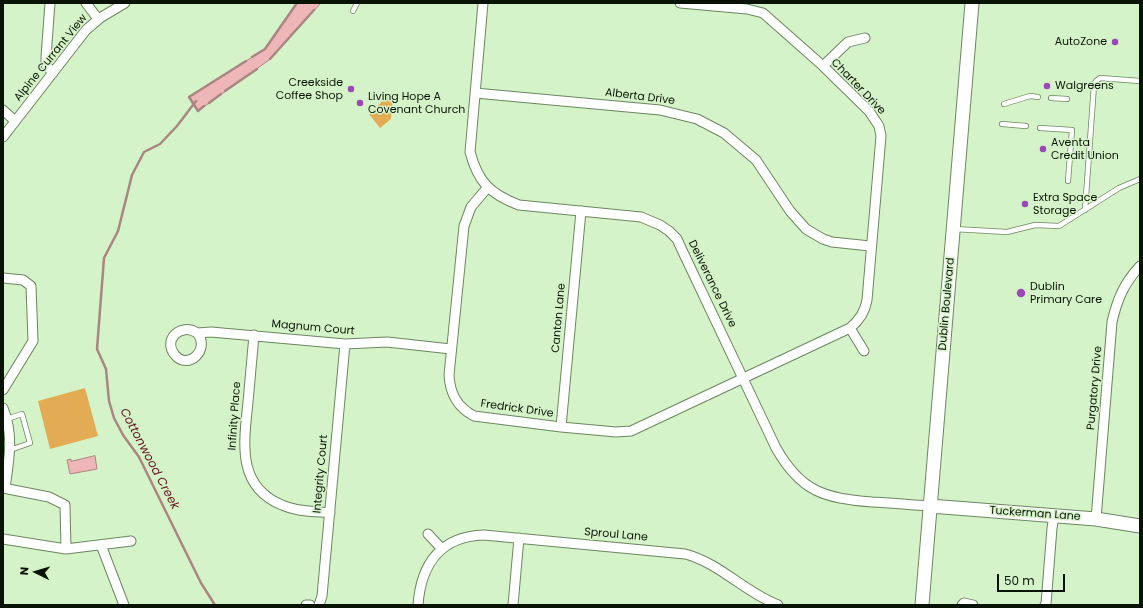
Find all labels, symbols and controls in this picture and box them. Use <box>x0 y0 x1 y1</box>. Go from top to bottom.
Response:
street label: Alpine Currant View <box>12 12 90 104</box>
place label: AutoZone <box>1055 35 1107 49</box>
marker: AutoZone <box>1110 37 1120 47</box>
street label: Charter Drive <box>828 56 888 118</box>
place label: Creekside Coffee Shop <box>276 76 343 102</box>
place label: Walgreens <box>1055 79 1114 93</box>
marker: Walgreens <box>1042 81 1052 91</box>
marker: Creekside Coffee Shop <box>346 84 356 94</box>
street label: Alberta Drive <box>604 86 676 108</box>
place label: Living Hope A Covenant Church <box>368 90 465 116</box>
marker: Living Hope A Covenant Church <box>355 98 365 108</box>
place label: Aventa Credit Union <box>1051 136 1119 162</box>
marker: Aventa Credit Union <box>1038 144 1048 154</box>
place label: Extra Space Storage <box>1033 191 1097 217</box>
marker: Extra Space Storage <box>1020 199 1030 209</box>
street label: Deliverance Drive <box>685 238 739 330</box>
street label: Dublin Boulevard <box>936 257 958 351</box>
place label: Dublin Primary Care <box>1030 280 1102 306</box>
street label: Canton Lane <box>549 283 569 353</box>
marker: Dublin Primary Care <box>1015 287 1027 299</box>
street label: Magnum Court <box>271 318 355 338</box>
street label: Purgatory Drive <box>1085 345 1105 431</box>
street label: Infinity Place <box>226 381 244 451</box>
street label: Fredrick Drive <box>480 397 554 421</box>
water label: Cottonwood Creek <box>116 406 182 512</box>
street label: Integrity Court <box>311 434 331 514</box>
street label: Tuckerman Lane <box>989 504 1081 524</box>
street label: Sproul Lane <box>584 526 648 544</box>
north arrow <box>16 552 56 592</box>
text: N <box>16 566 32 576</box>
scale bar <box>999 566 1067 592</box>
text: 50 m <box>1004 572 1035 589</box>

